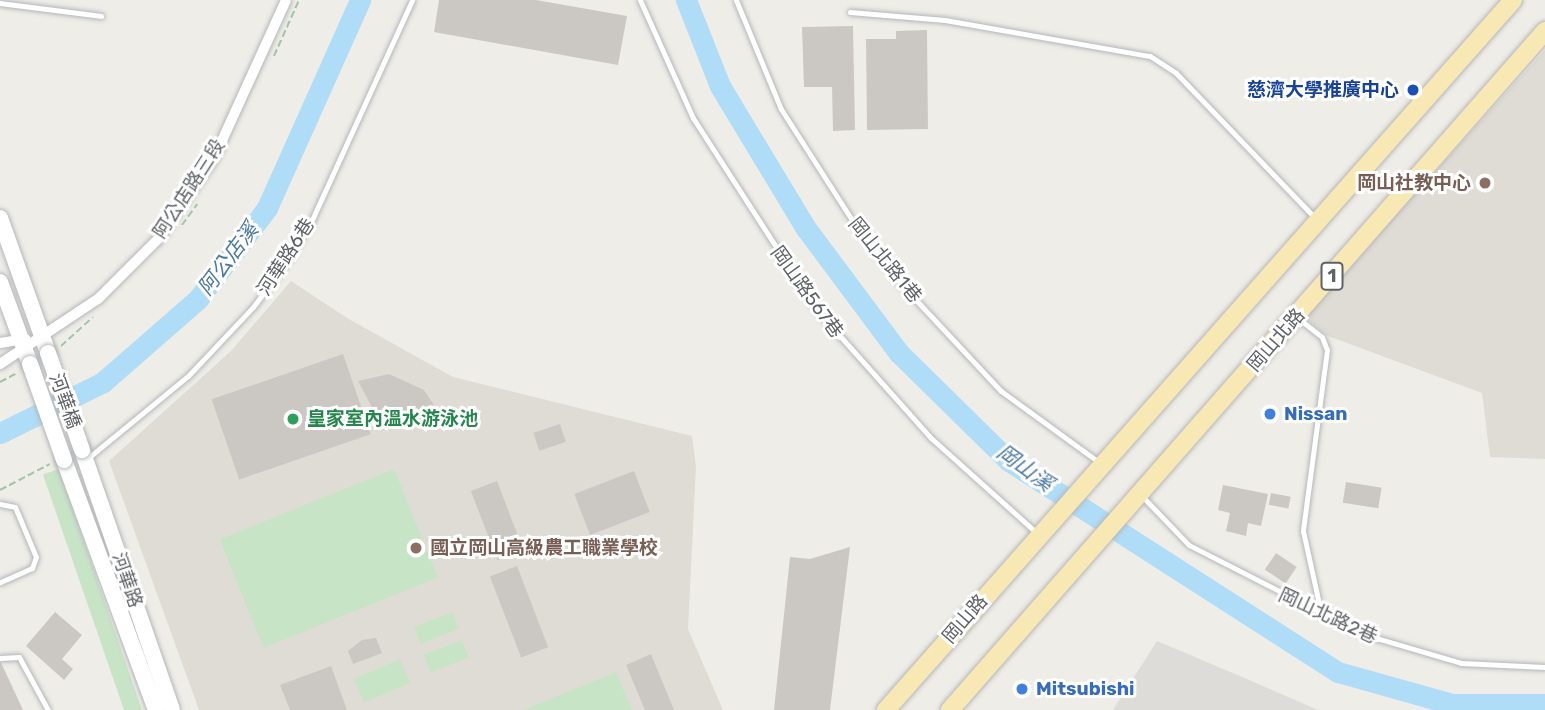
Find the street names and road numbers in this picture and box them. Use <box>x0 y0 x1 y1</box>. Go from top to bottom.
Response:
street label: 阿公店路三段 <box>148 135 230 243</box>
street label: 岡山北路1巷 <box>844 213 926 307</box>
street label: 河華路6巷 <box>253 214 319 300</box>
street label: 岡山路567巷 <box>766 242 848 342</box>
road number: 1 <box>1320 262 1344 290</box>
street label: 岡山北路 <box>1242 304 1310 376</box>
street label: 河華橋 <box>45 370 85 432</box>
street label: 河華路 <box>107 549 147 611</box>
street label: 岡山北路2巷 <box>1275 583 1381 649</box>
street label: 岡山路 <box>938 590 992 648</box>

